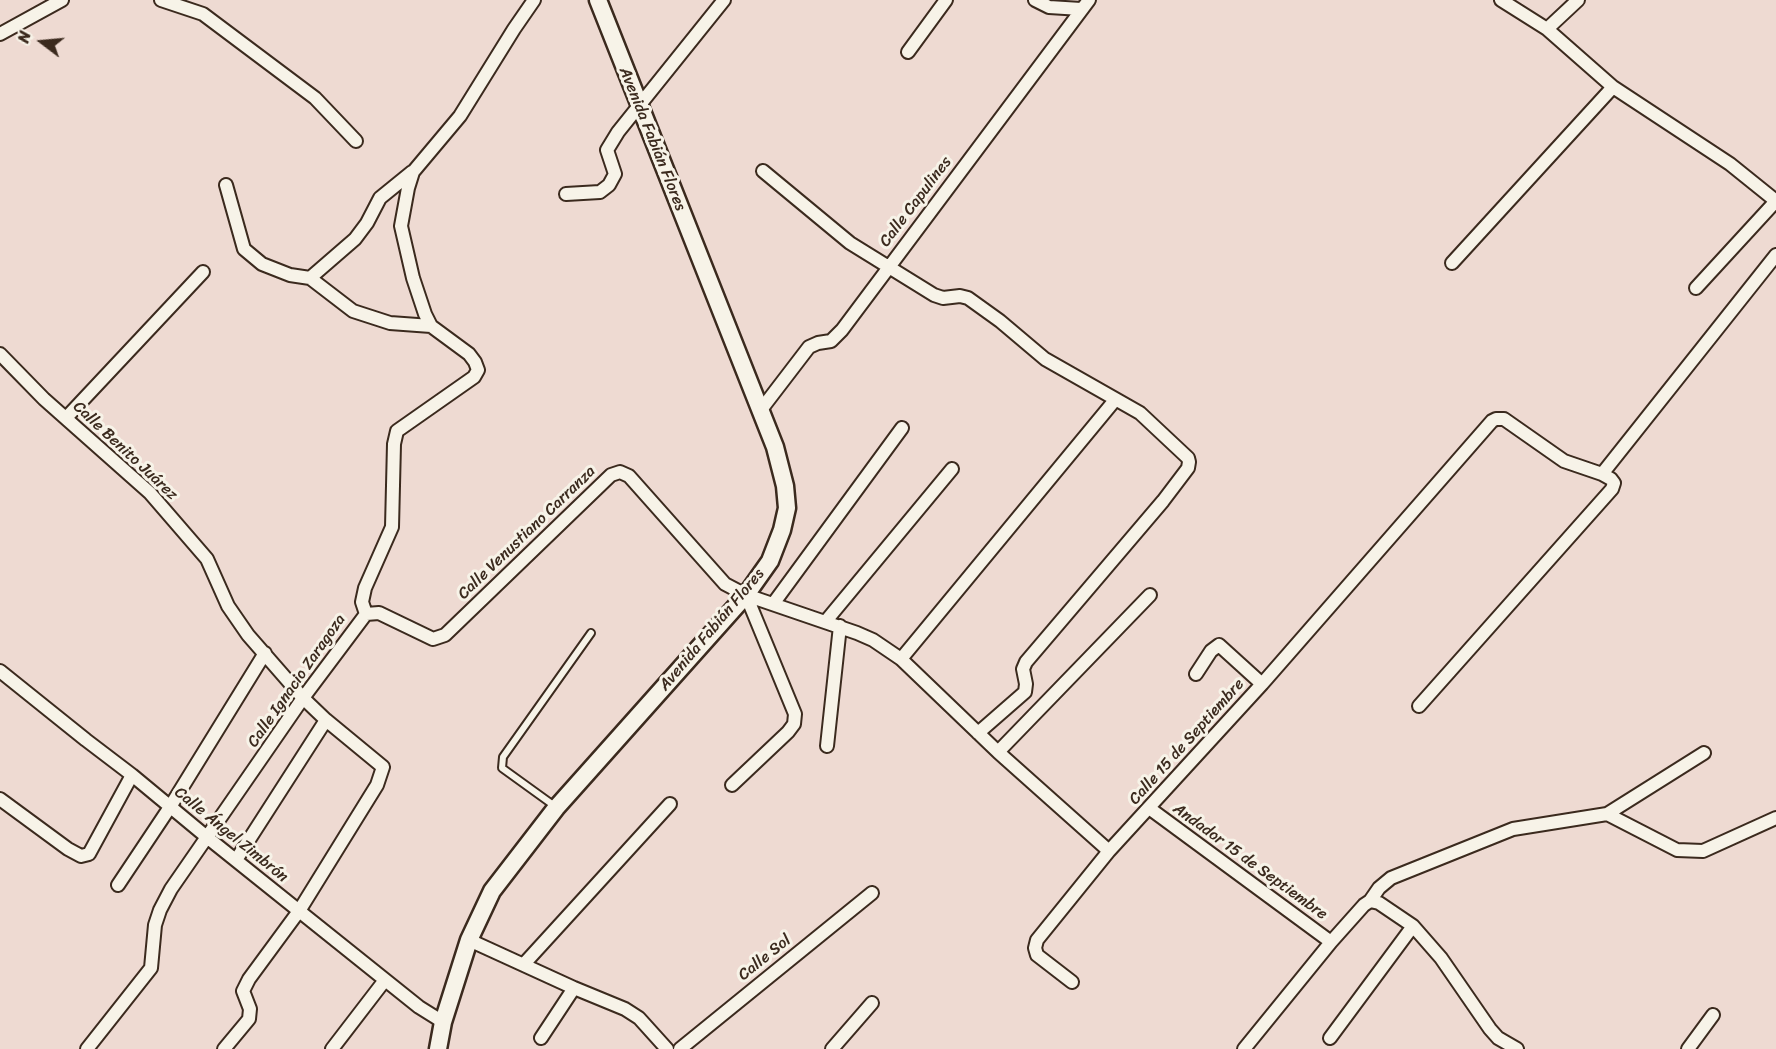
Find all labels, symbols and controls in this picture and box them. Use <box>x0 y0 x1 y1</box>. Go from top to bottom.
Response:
north arrow <box>12 12 72 72</box>
text: N <box>9 28 40 46</box>
street label: Avenida Fabián Flores <box>614 64 690 214</box>
street label: Calle Capulines <box>876 153 956 251</box>
street label: Calle Benito Juárez <box>69 397 181 505</box>
street label: Calle Venustiano Carranza <box>454 462 600 604</box>
street label: Avenida Fabián Flores <box>655 565 769 695</box>
street label: Calle Ignacio Zaragoza <box>244 611 350 751</box>
street label: Calle 15 de Septiembre <box>1125 675 1249 809</box>
street label: Calle Ángel Zimbrón <box>170 783 292 887</box>
street label: Andador 15 de Septiembre <box>1169 800 1331 924</box>
street label: Calle Sol <box>735 931 795 985</box>

